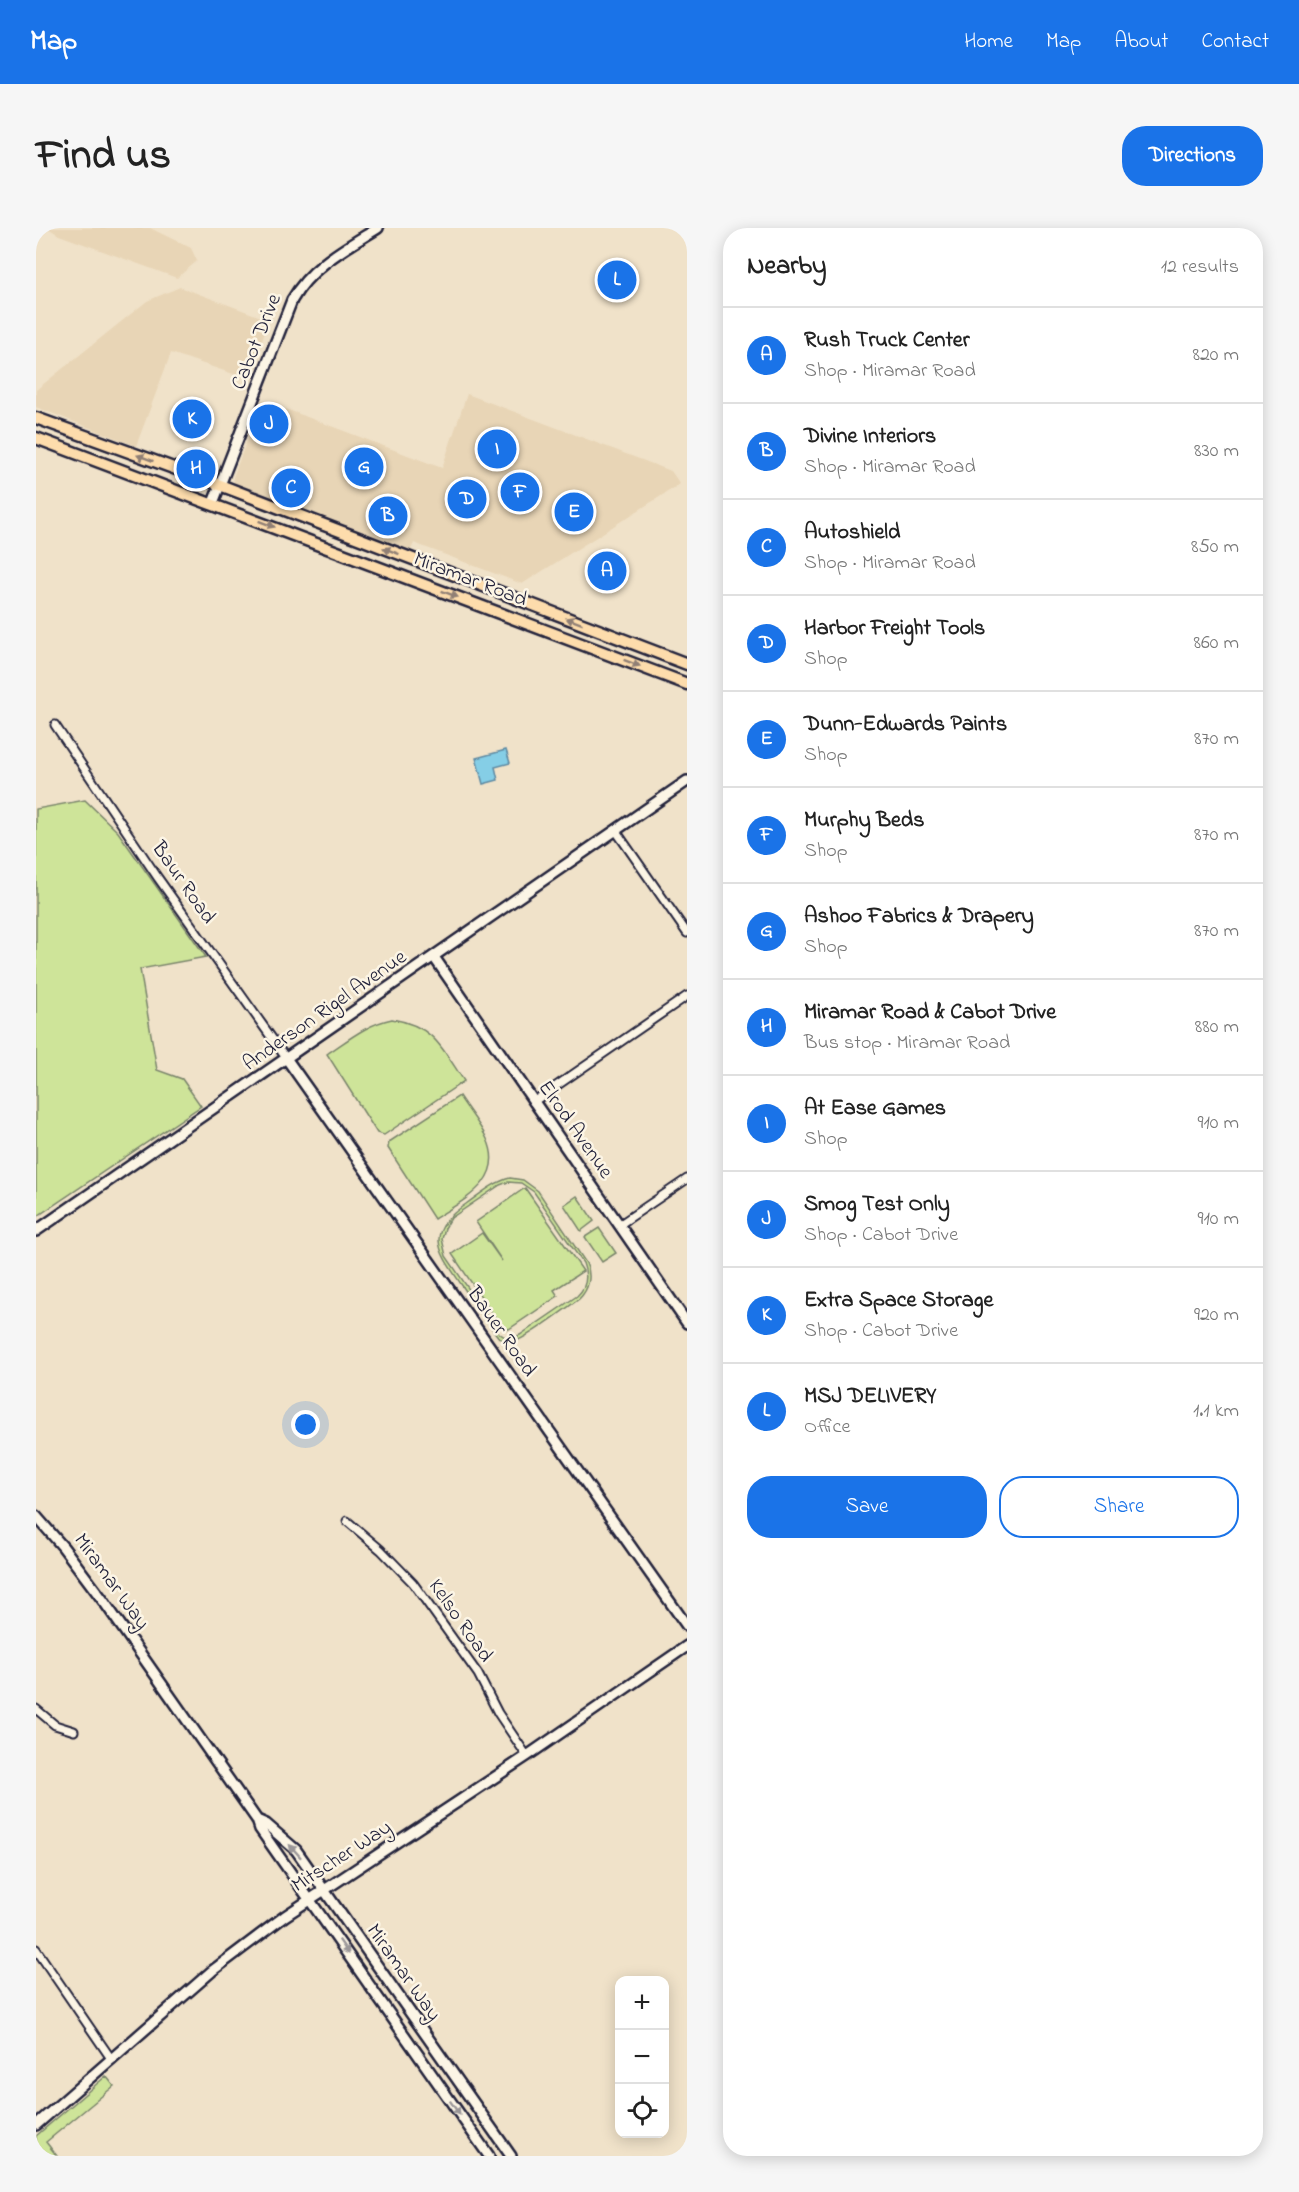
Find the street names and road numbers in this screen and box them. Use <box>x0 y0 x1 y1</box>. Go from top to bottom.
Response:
street label: Cabot Drive <box>224 289 290 394</box>
street label: Miramar Road <box>409 545 531 615</box>
street label: Baur Road <box>143 835 223 931</box>
street label: Anderson Rigel Avenue <box>237 943 415 1081</box>
street label: Elrod Avenue <box>530 1075 620 1186</box>
street label: Bauer Road <box>458 1280 543 1383</box>
street label: Miramar Way <box>64 1527 156 1638</box>
street label: Kelso Road <box>420 1573 500 1669</box>
street label: Mitscher Way <box>286 1813 399 1902</box>
street label: Miramar Way <box>357 1918 448 2029</box>

